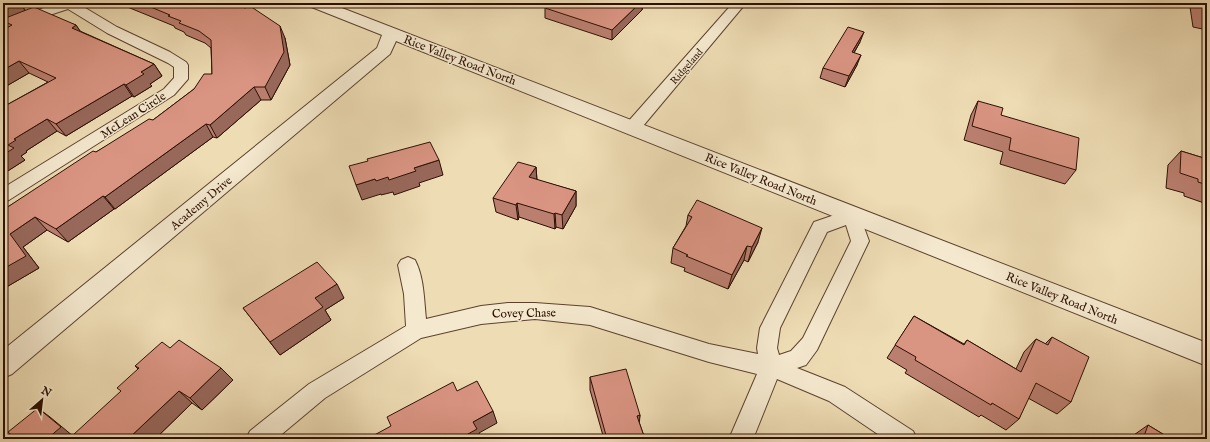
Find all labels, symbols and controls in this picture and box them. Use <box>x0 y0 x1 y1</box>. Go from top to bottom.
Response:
street label: Rice Valley Road North <box>401 32 519 89</box>
street label: Ridgeland <box>668 46 707 88</box>
street label: McLean Circle <box>98 89 169 142</box>
street label: Rice Valley Road North <box>703 150 820 209</box>
street label: Academy Drive <box>167 173 236 234</box>
street label: Rice Valley Road North <box>1004 269 1121 328</box>
street label: Covey Chase <box>492 305 557 322</box>
north arrow <box>22 380 62 420</box>
text: N <box>38 383 54 401</box>

